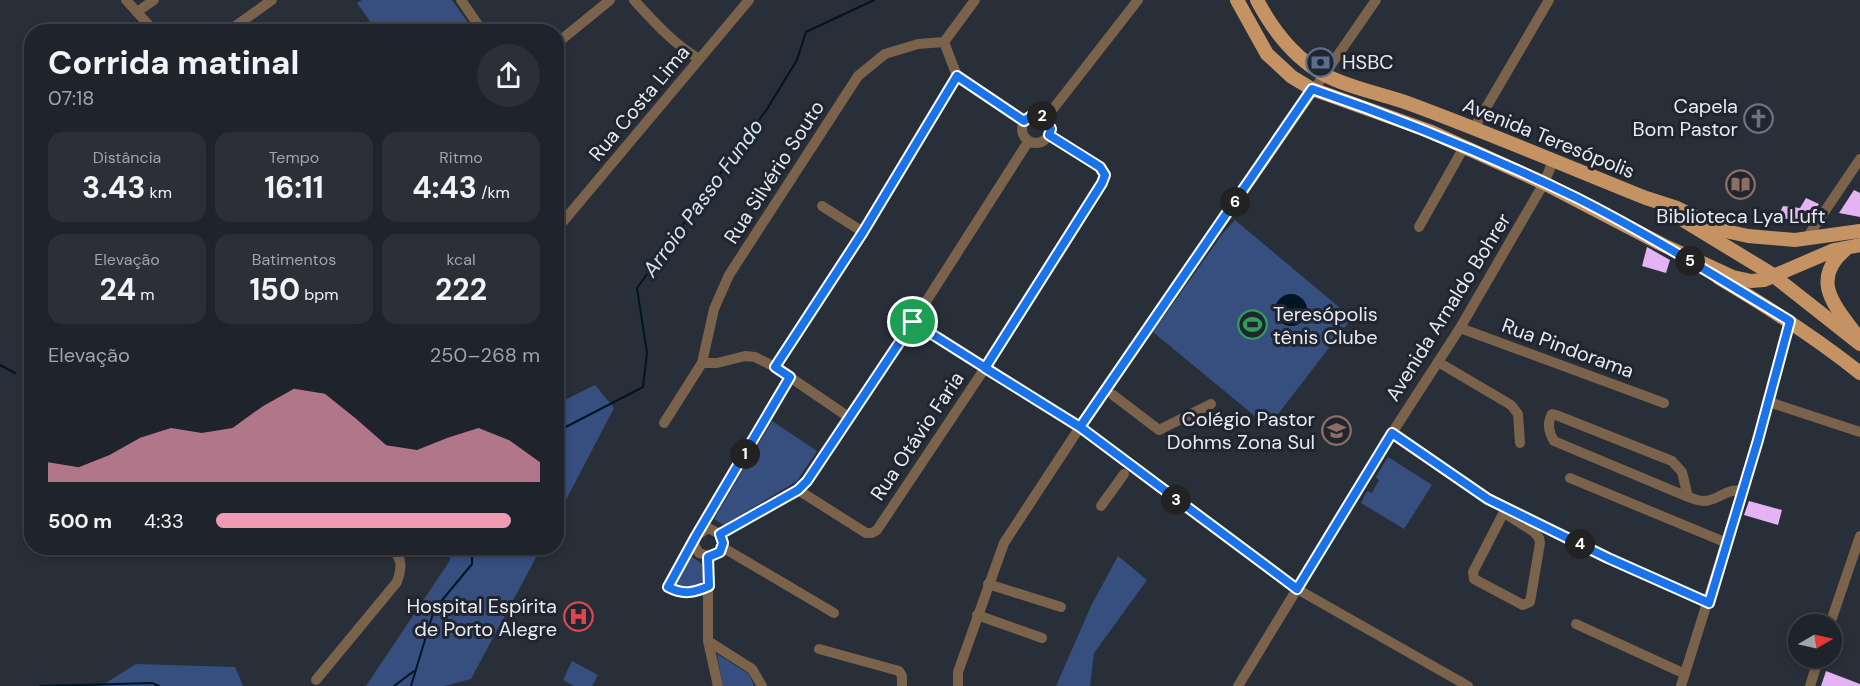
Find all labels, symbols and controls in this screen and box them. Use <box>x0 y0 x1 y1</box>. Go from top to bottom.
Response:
street label: Rua Costa Lima <box>583 40 695 166</box>
text: Corrida matinal <box>48 41 299 84</box>
button: share <box>477 44 540 107</box>
bank icon: HSBC <box>1305 46 1337 78</box>
place label: HSBC <box>1342 49 1394 75</box>
text: 07:18 <box>48 85 95 111</box>
street label: Avenida Teresópolis <box>1459 92 1639 184</box>
place label: Capela Bom Pastor <box>1633 93 1738 142</box>
street label: Rua Silvério Souto <box>718 96 830 248</box>
pin: 2 <box>1027 101 1057 131</box>
church icon: Capela Bom Pastor <box>1743 102 1775 134</box>
text: 2 <box>1037 105 1047 126</box>
water label: Arroio Passo Fundo <box>636 113 770 283</box>
text: Distância <box>93 147 161 168</box>
text: Tempo <box>269 147 319 168</box>
text: Ritmo <box>439 147 483 168</box>
text: 3.43 <box>82 168 145 207</box>
text: 16:11 <box>264 168 324 207</box>
text: 4:43 <box>412 168 477 207</box>
library icon: Biblioteca Lya Luft <box>1725 169 1757 201</box>
text: km <box>145 182 172 203</box>
text: /km <box>477 182 510 203</box>
pin: 6 <box>1220 187 1250 217</box>
text: 6 <box>1230 191 1240 212</box>
place label: Biblioteca Lya Luft <box>1656 203 1826 229</box>
street label: Avenida Arnaldo Bohrer <box>1379 208 1517 406</box>
pin: 5 <box>1675 246 1705 276</box>
text: Elevação <box>94 249 160 270</box>
text: Batimentos <box>252 249 336 270</box>
text: kcal <box>447 249 475 270</box>
text: 5 <box>1685 250 1695 271</box>
text: 24 <box>99 270 136 309</box>
text: 150 <box>249 270 300 309</box>
text: 222 <box>435 270 487 309</box>
text: m <box>136 284 155 305</box>
text: bpm <box>300 284 339 305</box>
pin <box>887 296 938 347</box>
place label: Teresópolis tênis Clube <box>1273 301 1378 350</box>
icon: arrive <box>896 305 929 338</box>
sports icon: Teresópolis tênis Clube <box>1236 309 1268 341</box>
street label: Rua Pindorama <box>1498 312 1638 384</box>
text: Elevação <box>48 342 130 368</box>
text: 250–268 m <box>430 342 540 368</box>
street label: Rua Otávio Faria <box>864 367 970 505</box>
place label: Colégio Pastor Dohms Zona Sul <box>1167 406 1315 455</box>
school or university icon: Colégio Pastor Dohms Zona Sul <box>1320 415 1352 447</box>
pin: 1 <box>730 439 760 469</box>
text: 1 <box>742 443 748 464</box>
pin: 3 <box>1161 485 1191 515</box>
text: 3 <box>1171 489 1181 510</box>
text: 500 m <box>48 508 112 534</box>
text: 4:33 <box>144 508 184 534</box>
pin: 4 <box>1565 529 1595 559</box>
text: 4 <box>1575 533 1585 554</box>
place label: Hospital Espírita de Porto Alegre <box>406 593 557 642</box>
hospital icon: Hospital Espírita de Porto Alegre <box>562 601 594 633</box>
north arrow <box>1788 614 1842 668</box>
map controls <box>1788 614 1842 668</box>

